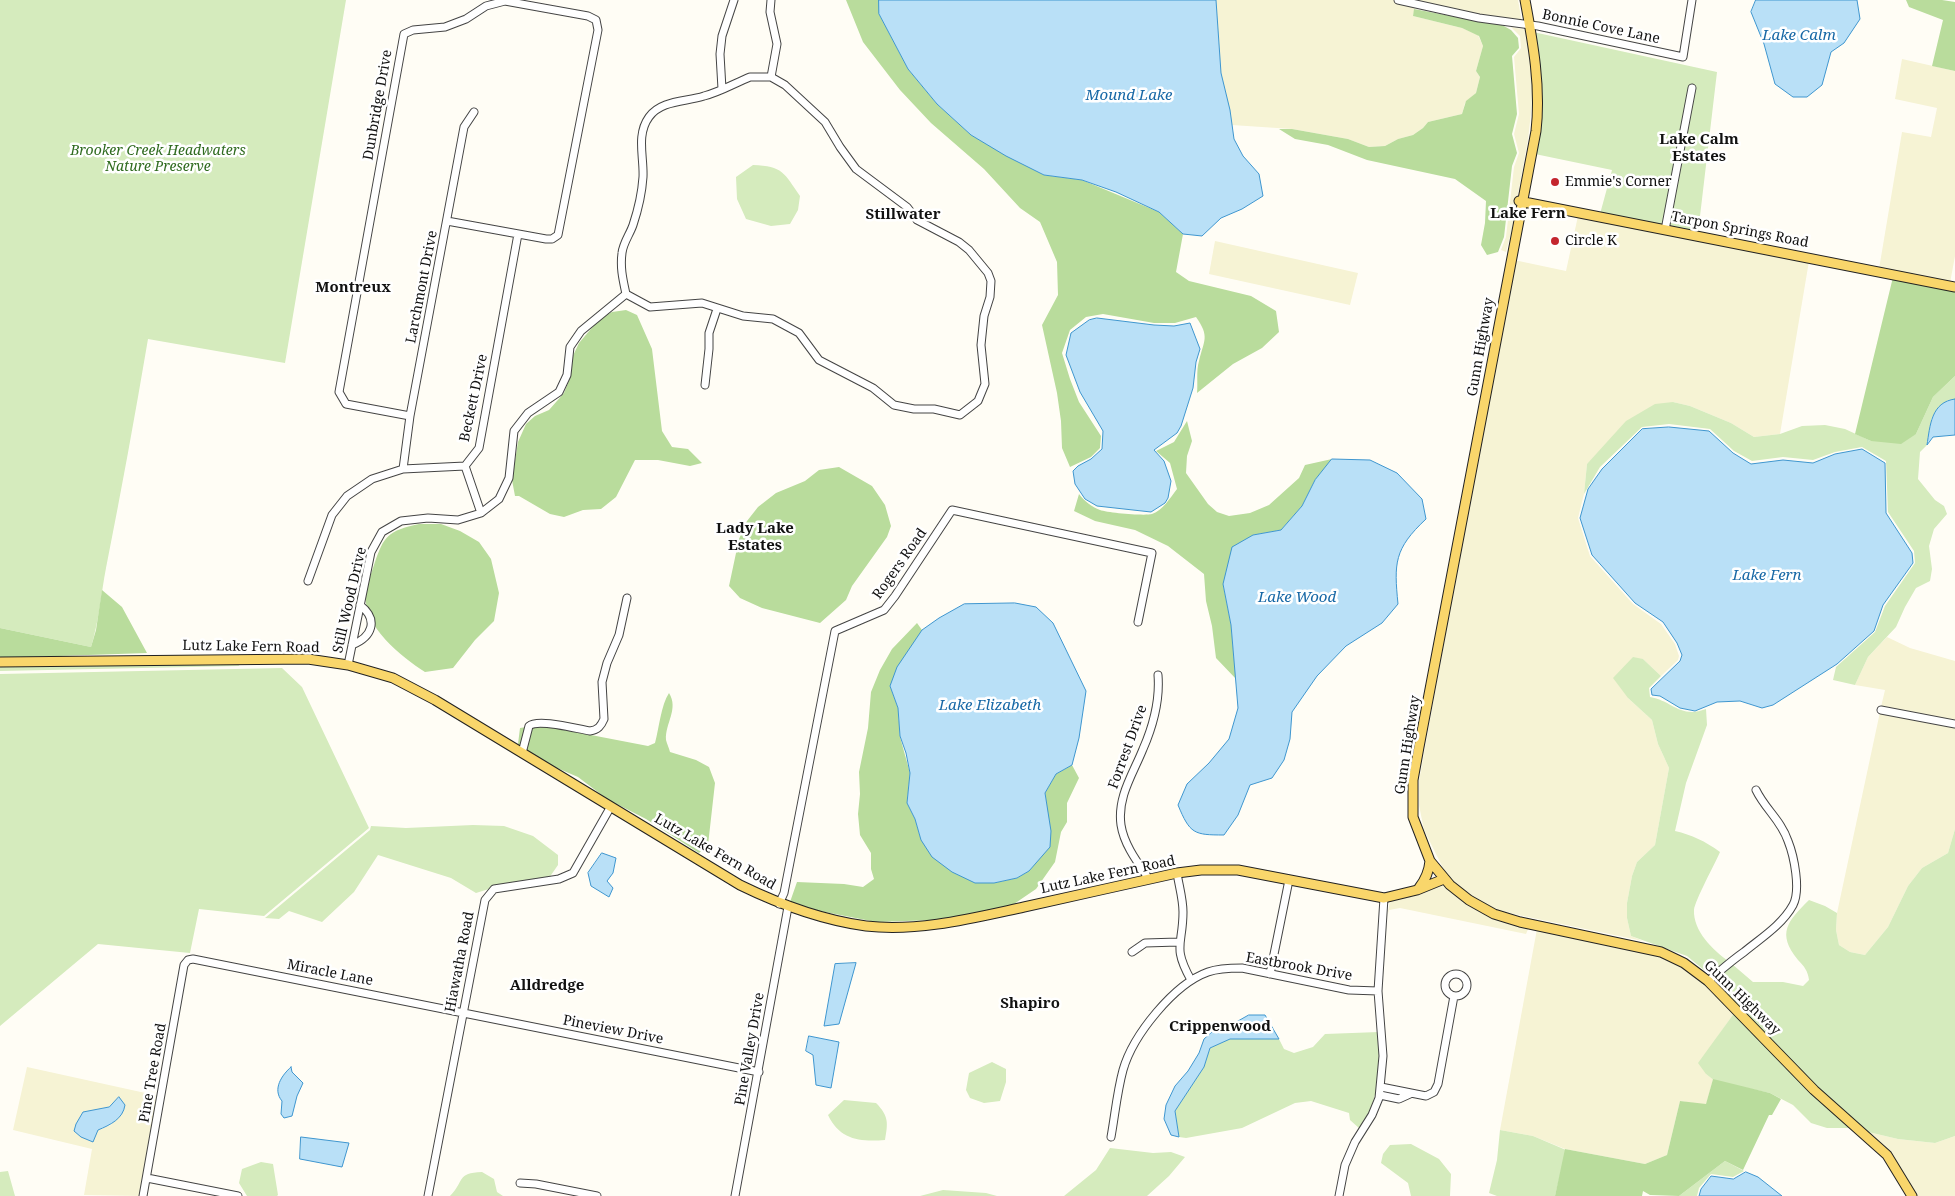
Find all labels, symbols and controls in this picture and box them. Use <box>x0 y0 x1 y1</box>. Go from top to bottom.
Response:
street label: Bonnie Cove Lane <box>1541 6 1661 48</box>
water label: Lake Calm <box>1762 27 1836 45</box>
street label: Dunbridge Drive <box>360 48 396 162</box>
water label: Mound Lake <box>1086 87 1172 105</box>
district label: Lake Calm Estates <box>1659 131 1739 166</box>
park label: Brooker Creek Headwaters Nature Preserve <box>70 143 246 176</box>
place label: Emmie's Corner <box>1565 174 1672 190</box>
marker: Emmie's Corner <box>1549 176 1561 188</box>
district label: Lake Fern <box>1490 205 1566 223</box>
district label: Stillwater <box>866 206 940 224</box>
street label: Tarpon Springs Road <box>1670 208 1810 252</box>
street label: Larchmont Drive <box>403 229 441 345</box>
place label: Circle K <box>1565 233 1617 249</box>
marker: Circle K <box>1549 235 1561 247</box>
district label: Montreux <box>315 279 391 297</box>
street label: Gunn Highway <box>1464 296 1498 398</box>
street label: Beckett Drive <box>457 353 491 443</box>
district label: Lady Lake Estates <box>716 520 794 555</box>
street label: Rogers Road <box>869 525 931 603</box>
street label: Still Wood Drive <box>330 545 370 655</box>
water label: Lake Fern <box>1732 567 1802 585</box>
water label: Lake Wood <box>1258 589 1336 607</box>
street label: Lutz Lake Fern Road <box>182 637 320 657</box>
street label: Gunn Highway <box>1392 694 1424 796</box>
water label: Lake Elizabeth <box>939 697 1041 715</box>
street label: Forrest Drive <box>1105 703 1151 791</box>
street label: Lutz Lake Fern Road <box>651 810 779 894</box>
street label: Lutz Lake Fern Road <box>1039 853 1177 897</box>
street label: Hiawatha Road <box>442 910 478 1014</box>
street label: Eastbrook Drive <box>1244 949 1354 985</box>
street label: Miracle Lane <box>286 956 374 990</box>
street label: Gunn Highway <box>1700 957 1784 1039</box>
district label: Alldredge <box>510 977 584 995</box>
street label: Pine Valley Drive <box>732 991 768 1107</box>
district label: Shapiro <box>1000 995 1060 1013</box>
street label: Pineview Drive <box>561 1012 665 1048</box>
district label: Crippenwood <box>1169 1018 1271 1036</box>
street label: Pine Tree Road <box>136 1022 170 1124</box>

